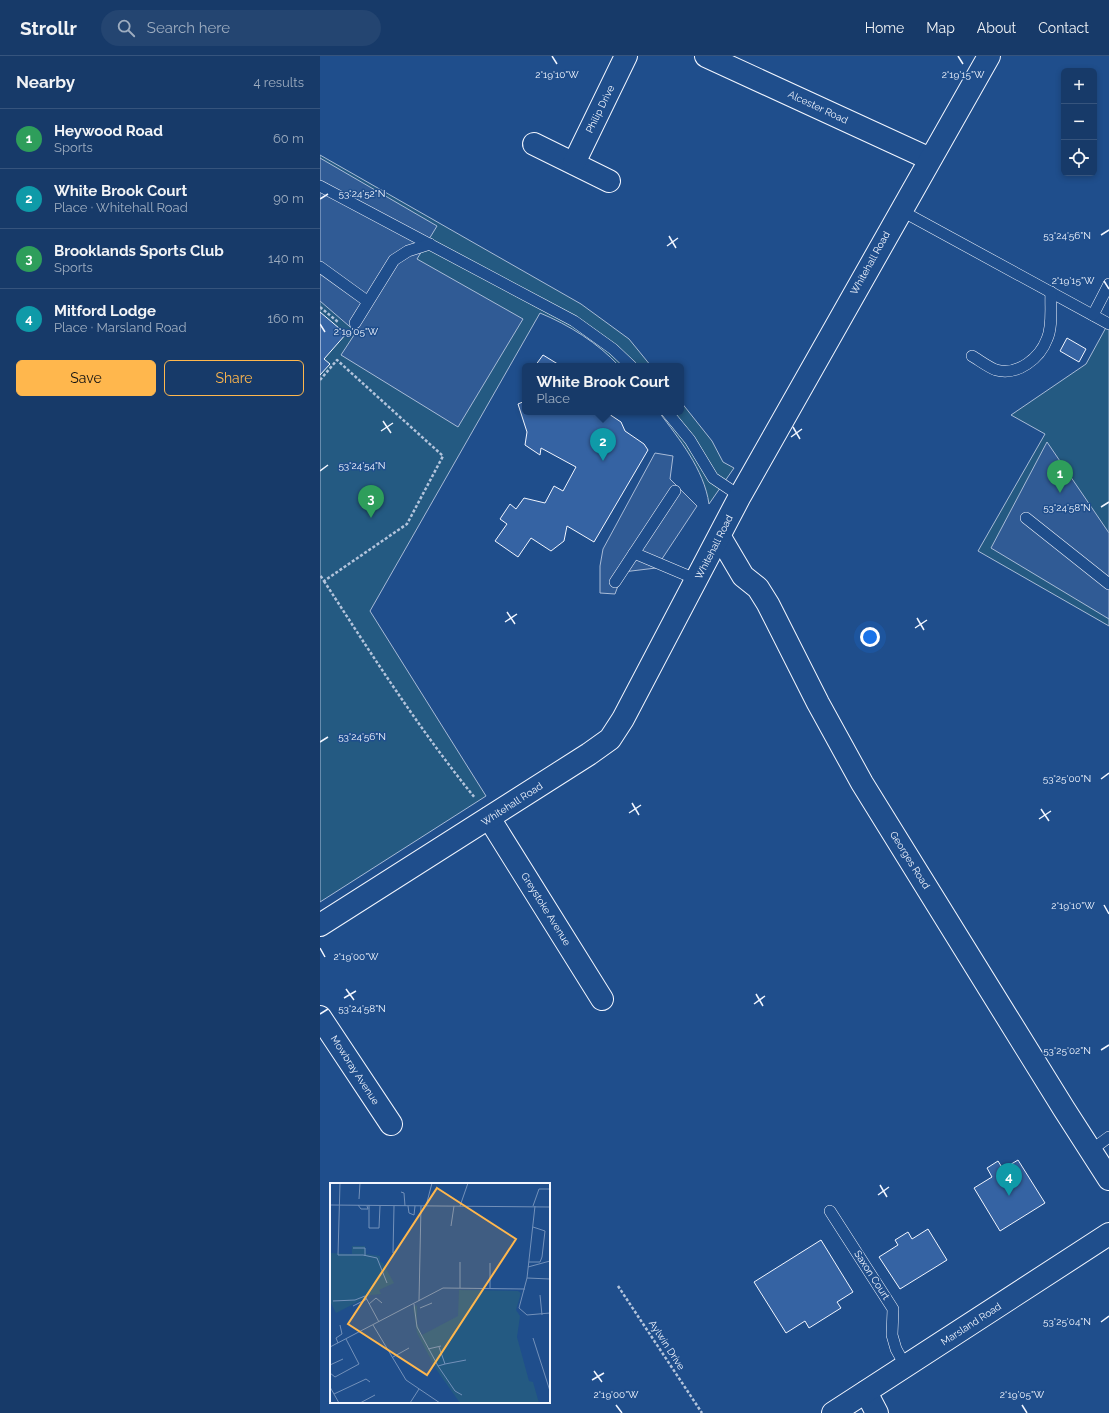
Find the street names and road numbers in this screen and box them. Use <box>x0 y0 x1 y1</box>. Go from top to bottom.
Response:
street label: Philip Drive <box>584 83 616 135</box>
street label: Alcester Road <box>786 88 850 126</box>
street label: Whitehall Road <box>848 229 892 297</box>
street label: Whitehall Road <box>693 513 735 581</box>
street label: Whitehall Road <box>479 780 545 828</box>
street label: Georges Road <box>888 829 932 891</box>
street label: Greystoke Avenue <box>519 871 573 948</box>
street label: Mowbray Avenue <box>329 1033 381 1107</box>
street label: Saxon Court <box>852 1248 892 1302</box>
street label: Marsland Road <box>939 1301 1003 1347</box>
street label: Aylwin Drive <box>647 1318 687 1372</box>

